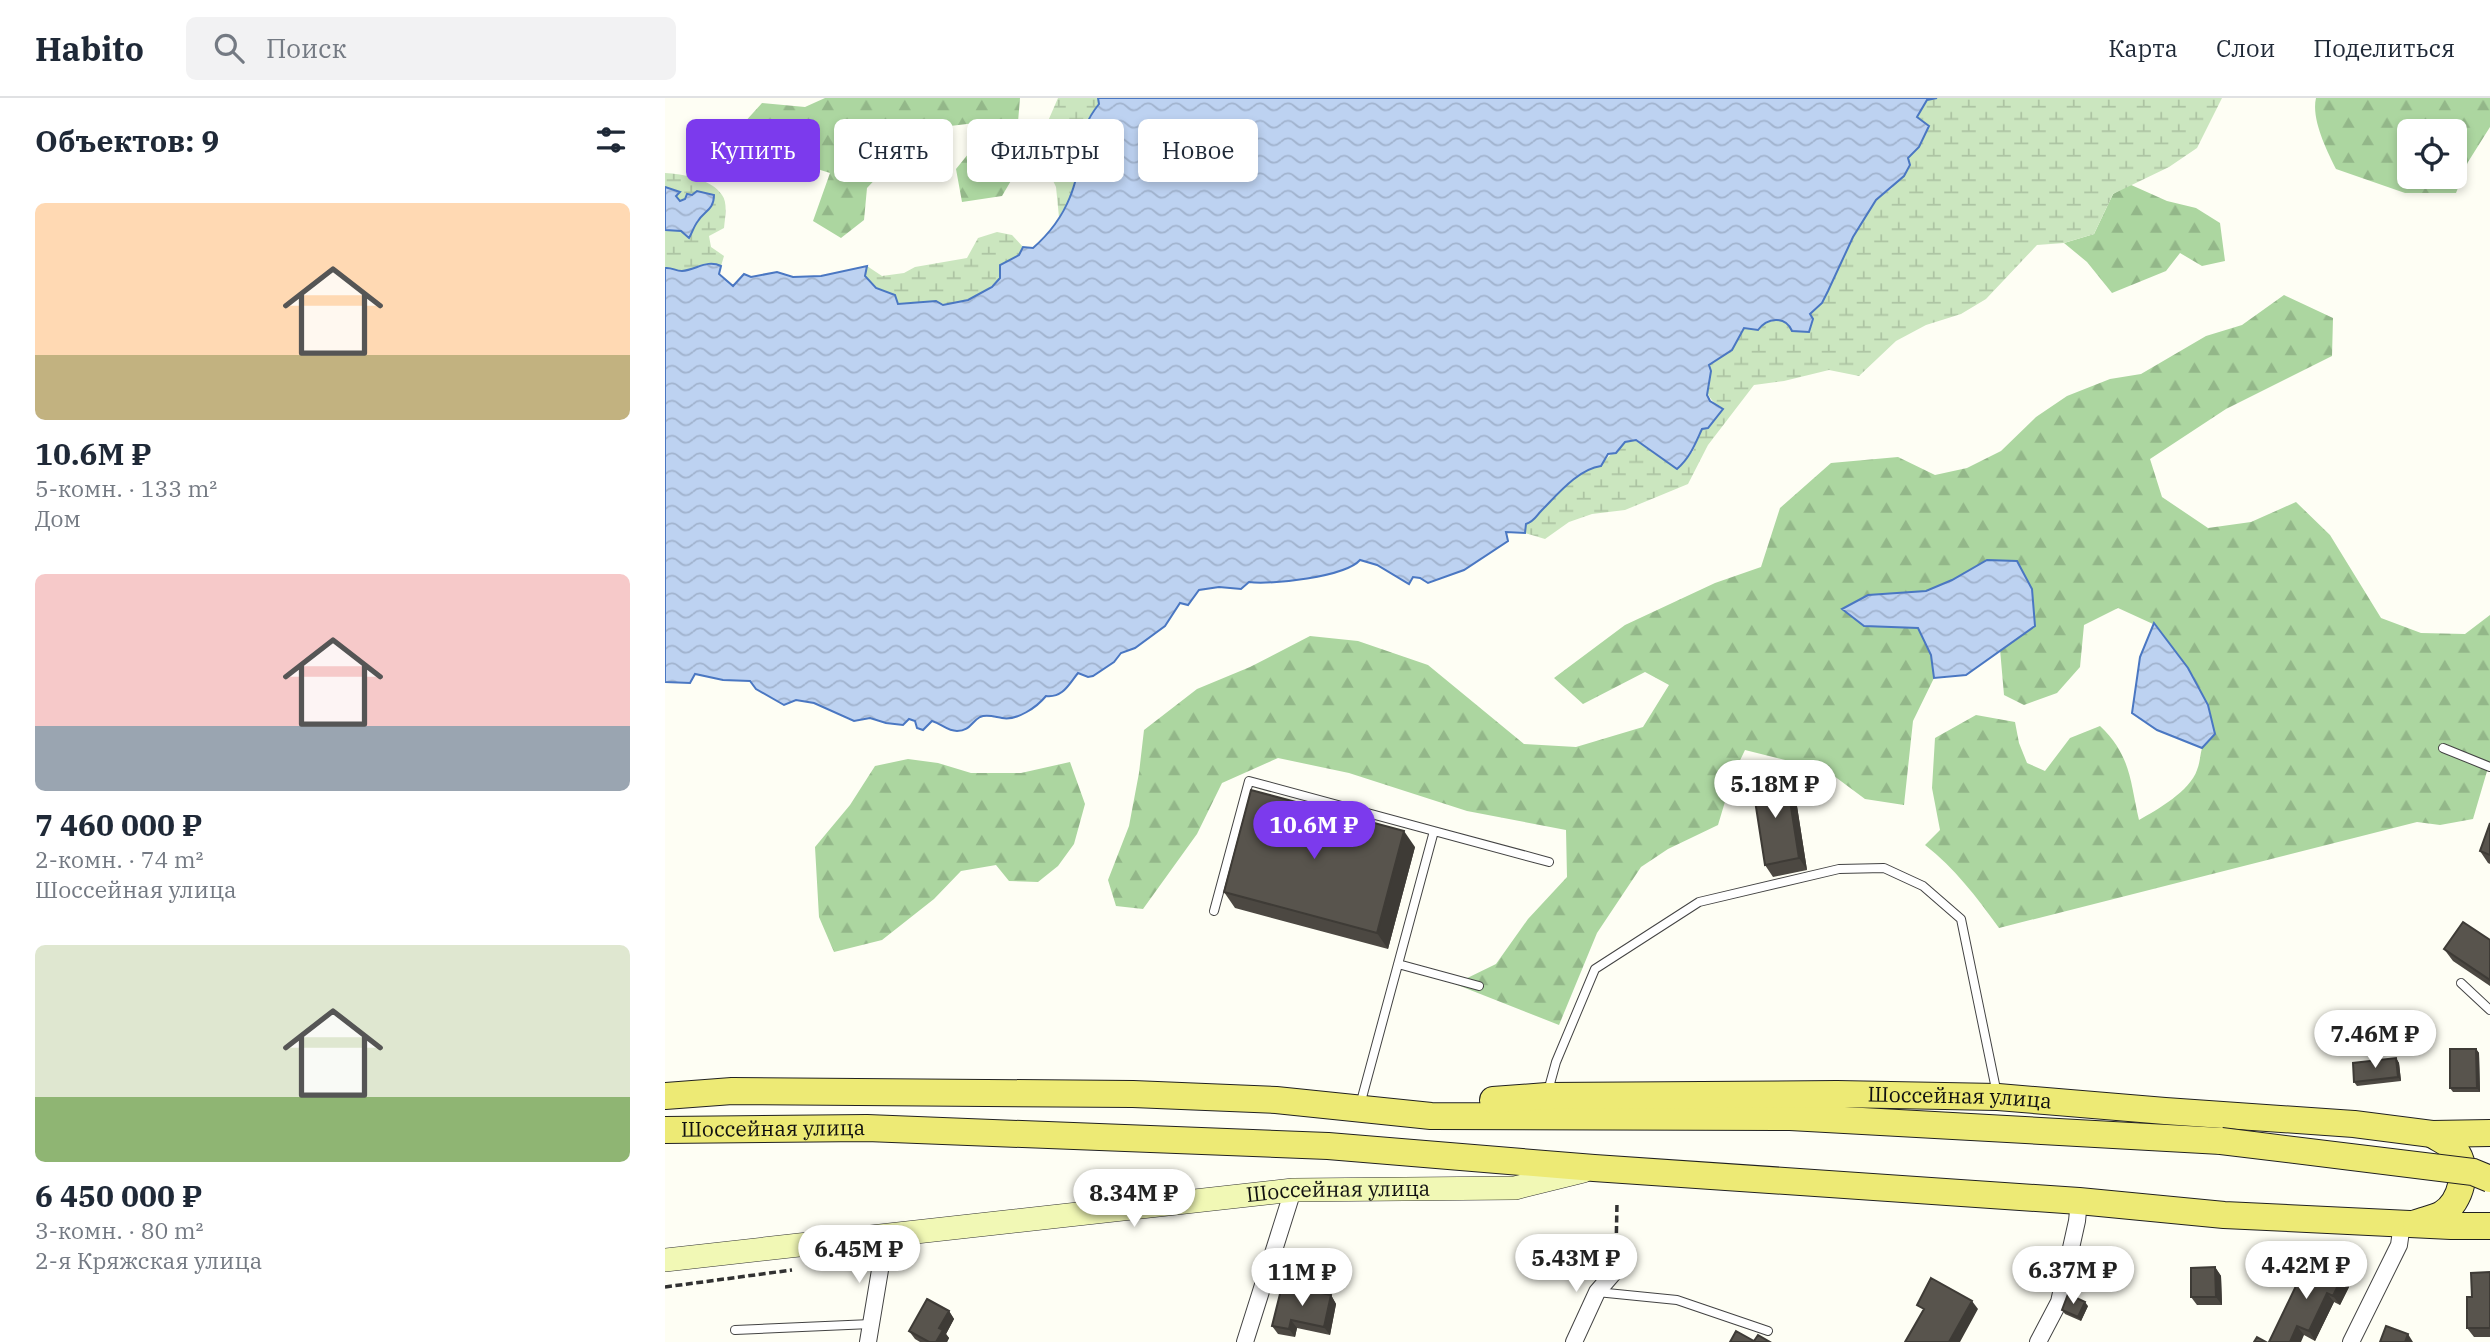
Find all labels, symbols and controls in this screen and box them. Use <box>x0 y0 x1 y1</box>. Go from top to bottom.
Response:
search box <box>186 17 676 80</box>
text: Habito <box>35 27 144 70</box>
icon: search <box>210 29 248 67</box>
text: Поиск <box>266 31 347 65</box>
text: Карта <box>2108 32 2178 64</box>
text: Слои <box>2216 32 2275 64</box>
text: Поделиться <box>2313 32 2455 64</box>
chip: Купить <box>686 119 820 182</box>
chip: Снять <box>834 119 953 182</box>
chip: Фильтры <box>967 119 1124 182</box>
chip: Новое <box>1138 119 1258 182</box>
map controls <box>2397 119 2467 189</box>
button: locate <box>2397 119 2467 189</box>
text: Объектов: 9 <box>35 121 219 160</box>
icon: filters <box>592 121 630 159</box>
icon: home <box>270 248 396 374</box>
text: 10.6M ₽ <box>35 434 152 473</box>
text: 5-комн. · 133 m² <box>35 473 217 503</box>
text: Дом <box>35 503 81 533</box>
icon: home <box>270 619 396 745</box>
pin: 5.18M ₽ <box>1710 760 1840 820</box>
text: 5.18M ₽ <box>1730 768 1820 798</box>
pin: 10.6M ₽ <box>1249 802 1379 861</box>
text: 7 460 000 ₽ <box>35 805 202 844</box>
text: 10.6M ₽ <box>1269 809 1359 839</box>
text: 2-комн. · 74 m² <box>35 844 204 874</box>
text: Шоссейная улица <box>35 874 237 904</box>
icon: home <box>270 990 396 1116</box>
pin: 7.46M ₽ <box>2310 1010 2440 1070</box>
text: 7.46M ₽ <box>2330 1018 2420 1048</box>
street label: Шоссейная улица <box>1867 1080 2053 1114</box>
street label: Шоссейная улица <box>681 1113 865 1143</box>
pin: 8.34M ₽ <box>1069 1170 1199 1229</box>
street label: Шоссейная улица <box>1245 1174 1430 1208</box>
text: 6 450 000 ₽ <box>35 1176 202 1215</box>
text: 8.34M ₽ <box>1089 1177 1179 1207</box>
text: 3-комн. · 80 m² <box>35 1215 204 1245</box>
pin: 6.45M ₽ <box>794 1226 924 1285</box>
text: 6.45M ₽ <box>814 1233 904 1263</box>
pin: 5.43M ₽ <box>1511 1234 1641 1294</box>
text: 5.43M ₽ <box>1531 1242 1621 1272</box>
pin: 4.42M ₽ <box>2241 1242 2371 1301</box>
text: 2-я Кряжская улица <box>35 1245 262 1275</box>
pin: 6.37M ₽ <box>2008 1246 2138 1306</box>
pin: 11M ₽ <box>1253 1248 1351 1308</box>
text: 4.42M ₽ <box>2261 1249 2351 1279</box>
text: 6.37M ₽ <box>2028 1254 2118 1284</box>
text: 11M ₽ <box>1267 1256 1337 1286</box>

